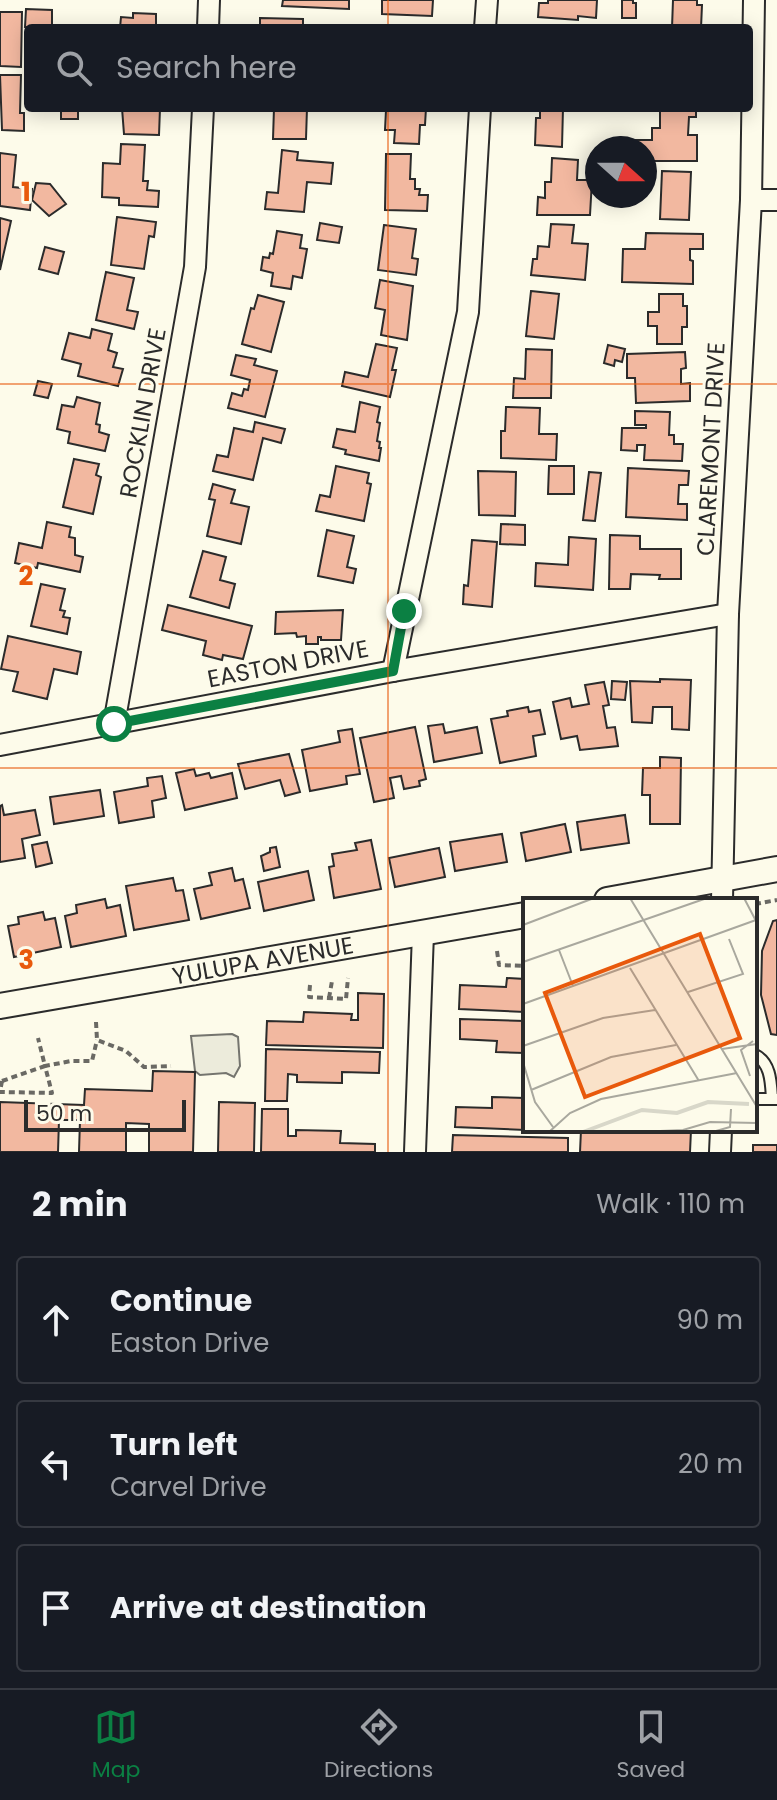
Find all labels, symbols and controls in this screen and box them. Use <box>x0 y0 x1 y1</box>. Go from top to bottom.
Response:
search box <box>24 24 753 112</box>
icon: search <box>52 46 96 90</box>
text: Search here <box>116 46 297 89</box>
north arrow <box>585 136 657 208</box>
text: 1 <box>21 174 31 210</box>
street label: ROCKLIN DRIVE <box>111 325 174 500</box>
street label: CLAREMONT DRIVE <box>688 341 733 557</box>
text: 2 <box>19 558 34 594</box>
route end <box>386 593 422 629</box>
street label: EASTON DRIVE <box>204 632 371 695</box>
route start <box>96 706 132 742</box>
inset map <box>523 898 757 1132</box>
street label: YULUPA AVENUE <box>170 928 356 993</box>
text: 3 <box>18 942 34 978</box>
scale bar <box>24 1096 186 1132</box>
text: 50 m <box>36 1098 92 1129</box>
text: 2 min <box>32 1180 128 1228</box>
text: Walk · 110 m <box>596 1186 745 1222</box>
text: Continue <box>110 1279 252 1322</box>
icon: ahead <box>34 1298 78 1342</box>
text: 90 m <box>677 1302 743 1338</box>
text: Easton Drive <box>110 1325 269 1361</box>
text: Turn left <box>110 1423 238 1466</box>
icon: left <box>34 1442 78 1486</box>
text: 20 m <box>678 1446 743 1482</box>
text: Carvel Drive <box>110 1469 267 1505</box>
icon: arrive <box>34 1586 78 1630</box>
text: Arrive at destination <box>110 1586 427 1629</box>
tab: Map <box>92 1705 140 1786</box>
tab: Directions <box>324 1705 433 1786</box>
tab: Saved <box>617 1705 685 1786</box>

